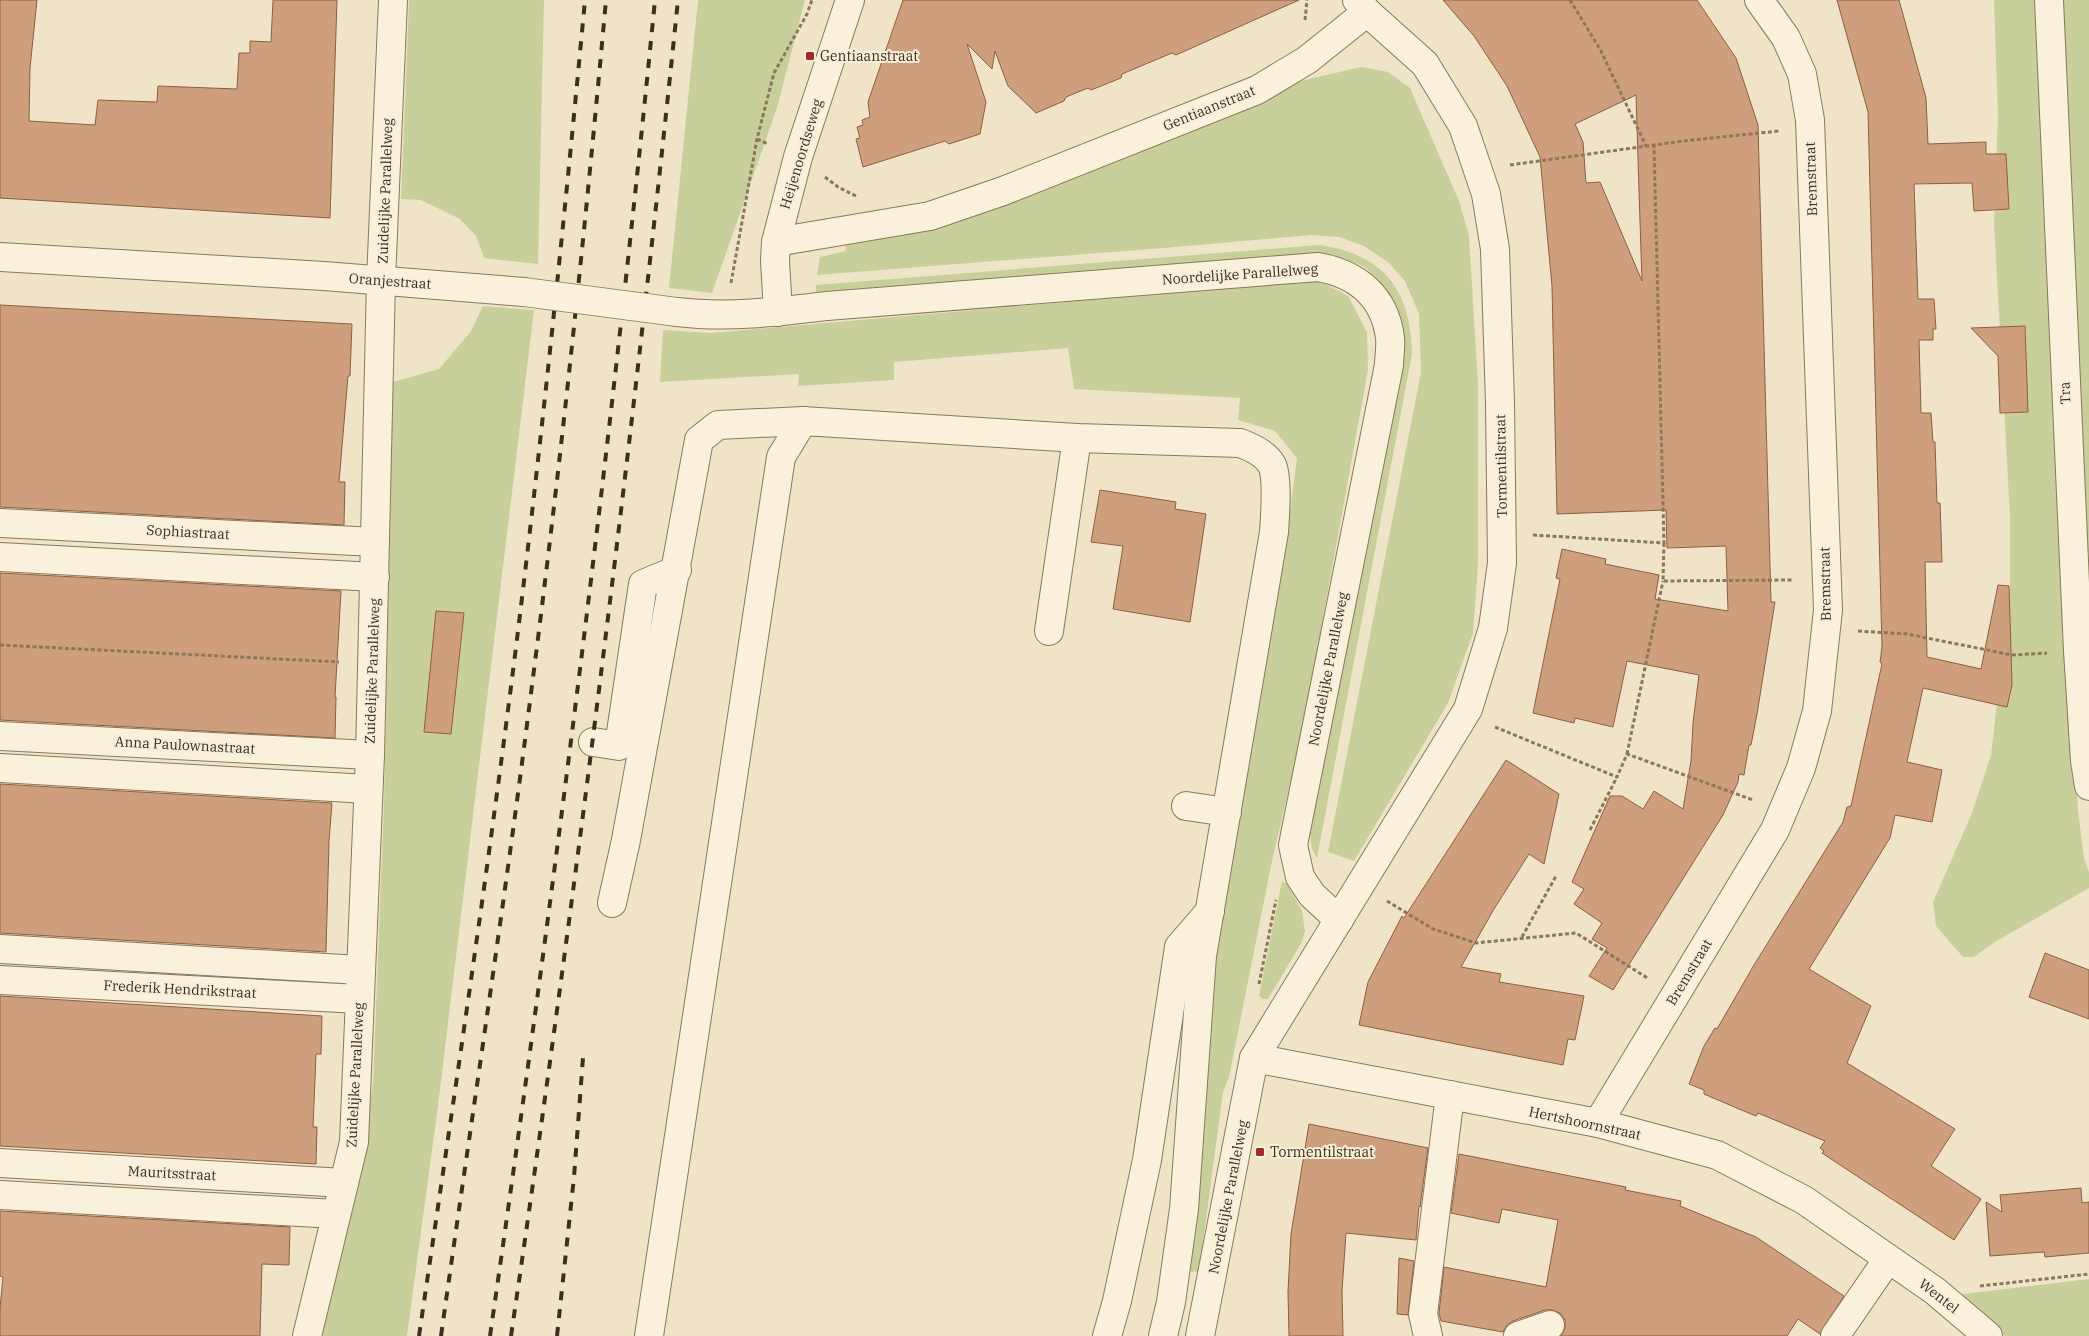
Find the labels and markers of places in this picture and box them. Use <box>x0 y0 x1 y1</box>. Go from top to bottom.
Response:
place label: Gentiaanstraat <box>820 47 918 65</box>
marker: Gentiaanstraat <box>804 50 816 62</box>
place label: Tormentilstraat <box>1270 1143 1374 1161</box>
marker: Tormentilstraat <box>1254 1146 1266 1158</box>

